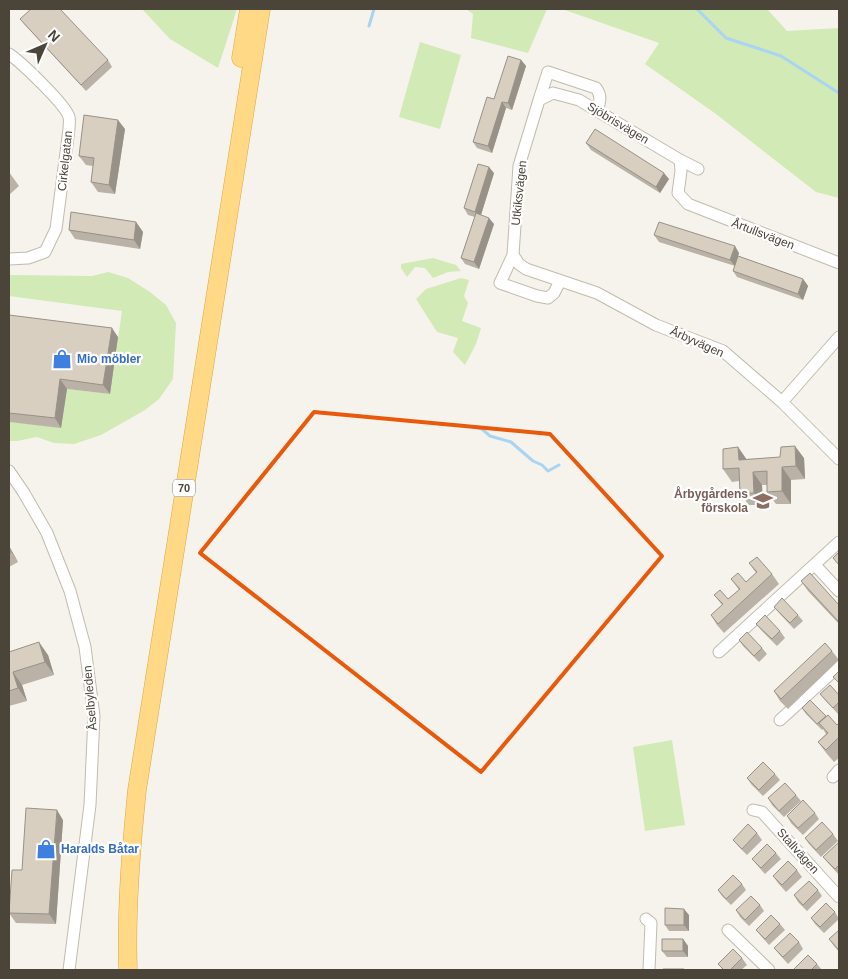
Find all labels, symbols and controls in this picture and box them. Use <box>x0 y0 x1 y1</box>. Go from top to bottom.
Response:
north arrow <box>20 20 70 70</box>
text: N <box>45 27 63 45</box>
street label: Sjöbrisvägen <box>585 99 651 147</box>
street label: Cirkelgatan <box>55 130 75 192</box>
street label: Utkiksvägen <box>509 160 529 226</box>
street label: Årtullsvägen <box>730 215 797 252</box>
street label: Årbyvägen <box>668 323 726 360</box>
shop icon: Mio möbler <box>51 348 73 370</box>
place label: Mio möbler <box>77 352 141 366</box>
road number: 70 <box>173 479 195 496</box>
place label: Årbygårdens förskola <box>674 486 748 515</box>
school or university icon: Årbygårdens förskola <box>752 490 774 512</box>
street label: Åselbyleden <box>79 665 100 731</box>
street label: Stallvägen <box>774 825 822 877</box>
shop icon: Haralds Båtar <box>35 838 57 860</box>
place label: Haralds Båtar <box>61 842 139 856</box>

